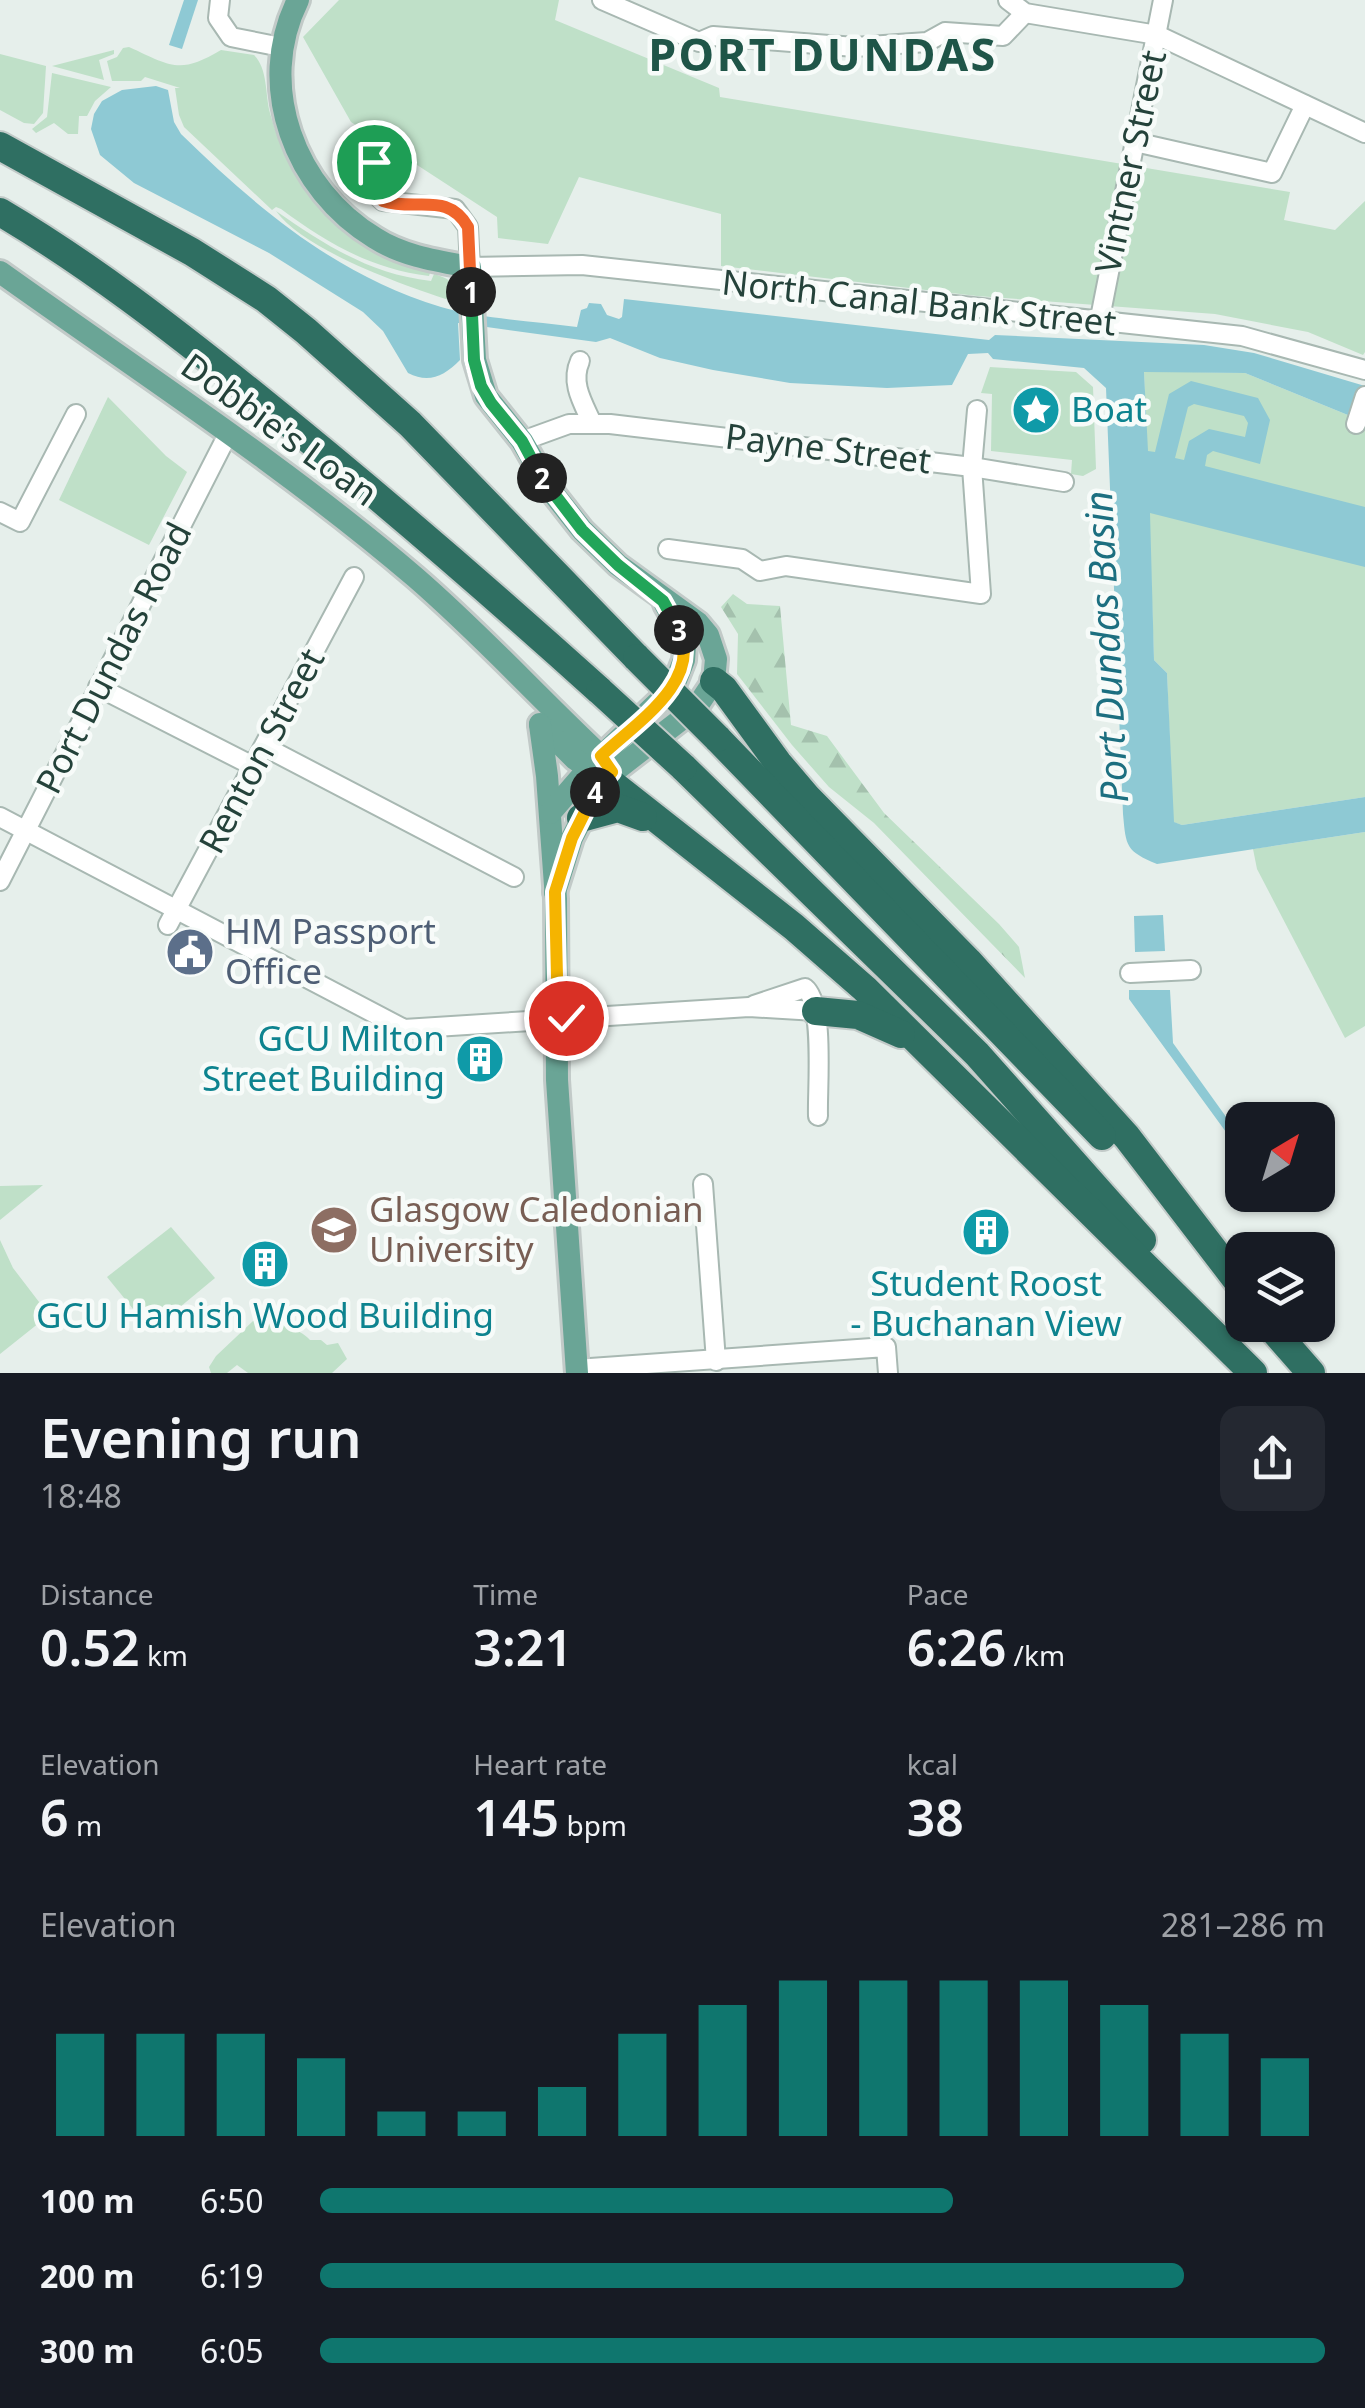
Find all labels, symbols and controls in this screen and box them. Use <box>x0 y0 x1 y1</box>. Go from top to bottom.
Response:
district label: PORT DUNDAS <box>648 23 998 84</box>
street label: Vintner Street <box>1083 46 1176 278</box>
pin <box>332 120 417 205</box>
icon: arrive <box>347 135 402 190</box>
street label: North Canal Bank Street <box>720 257 1119 346</box>
pin: 1 <box>446 267 496 317</box>
text: 1 <box>463 273 479 311</box>
street label: Dobbie's Loan <box>172 342 387 516</box>
place icon: Boat <box>1010 384 1062 436</box>
place label: Boat <box>1071 385 1147 432</box>
street label: Payne Street <box>723 412 934 483</box>
pin: 2 <box>517 453 567 503</box>
text: 2 <box>534 459 550 497</box>
water label: Port Dundas Basin <box>1071 490 1139 804</box>
street label: Port Dundas Road <box>24 514 201 801</box>
pin: 3 <box>654 605 704 655</box>
text: 3 <box>671 611 687 649</box>
street label: Renton Street <box>187 640 334 861</box>
pin: 4 <box>570 767 620 817</box>
text: 4 <box>587 773 603 811</box>
place label: HM Passport Office <box>225 907 436 994</box>
public building icon: HM Passport Office <box>164 926 216 978</box>
pin <box>524 976 609 1061</box>
icon: check <box>539 991 594 1046</box>
place label: GCU Milton Street Building <box>202 1014 445 1101</box>
building icon: GCU Milton Street Building <box>454 1033 506 1085</box>
north arrow <box>1225 1102 1335 1212</box>
map controls <box>1225 1102 1335 1342</box>
place label: Glasgow Caledonian University <box>369 1185 704 1272</box>
school or university icon: Glasgow Caledonian University <box>308 1204 360 1256</box>
building icon: Student Roost - Buchanan View <box>960 1206 1012 1258</box>
button: layers <box>1225 1232 1335 1342</box>
building icon: GCU Hamish Wood Building <box>239 1238 291 1290</box>
place label: Student Roost - Buchanan View <box>850 1259 1122 1346</box>
place label: GCU Hamish Wood Building <box>36 1291 494 1338</box>
text: Evening run <box>40 1399 361 1474</box>
button: share <box>1220 1406 1325 1511</box>
text: 18:48 <box>40 1474 122 1517</box>
text: Distance <box>40 1575 153 1613</box>
text: Time <box>473 1575 538 1613</box>
text: Pace <box>907 1575 969 1613</box>
text: 0.52 <box>40 1613 140 1681</box>
text: 3:21 <box>473 1613 573 1681</box>
text: 6:26 <box>907 1613 1006 1681</box>
text: km <box>140 1636 188 1674</box>
text: /km <box>1006 1636 1065 1674</box>
text: Elevation <box>40 1745 160 1783</box>
text: Heart rate <box>473 1745 607 1783</box>
text: kcal <box>907 1745 958 1783</box>
text: 6 <box>40 1783 69 1851</box>
text: 145 <box>473 1783 559 1851</box>
text: 38 <box>907 1783 964 1851</box>
text: m <box>69 1806 102 1844</box>
text: bpm <box>559 1806 627 1844</box>
text: Elevation <box>40 1903 177 1946</box>
text: 281–286 m <box>1161 1903 1325 1946</box>
text: 100 m <box>40 2179 134 2222</box>
text: 6:50 <box>200 2179 264 2222</box>
text: 200 m <box>40 2254 134 2297</box>
text: 6:19 <box>200 2254 264 2297</box>
text: 300 m <box>40 2329 134 2372</box>
text: 6:05 <box>200 2329 264 2372</box>

